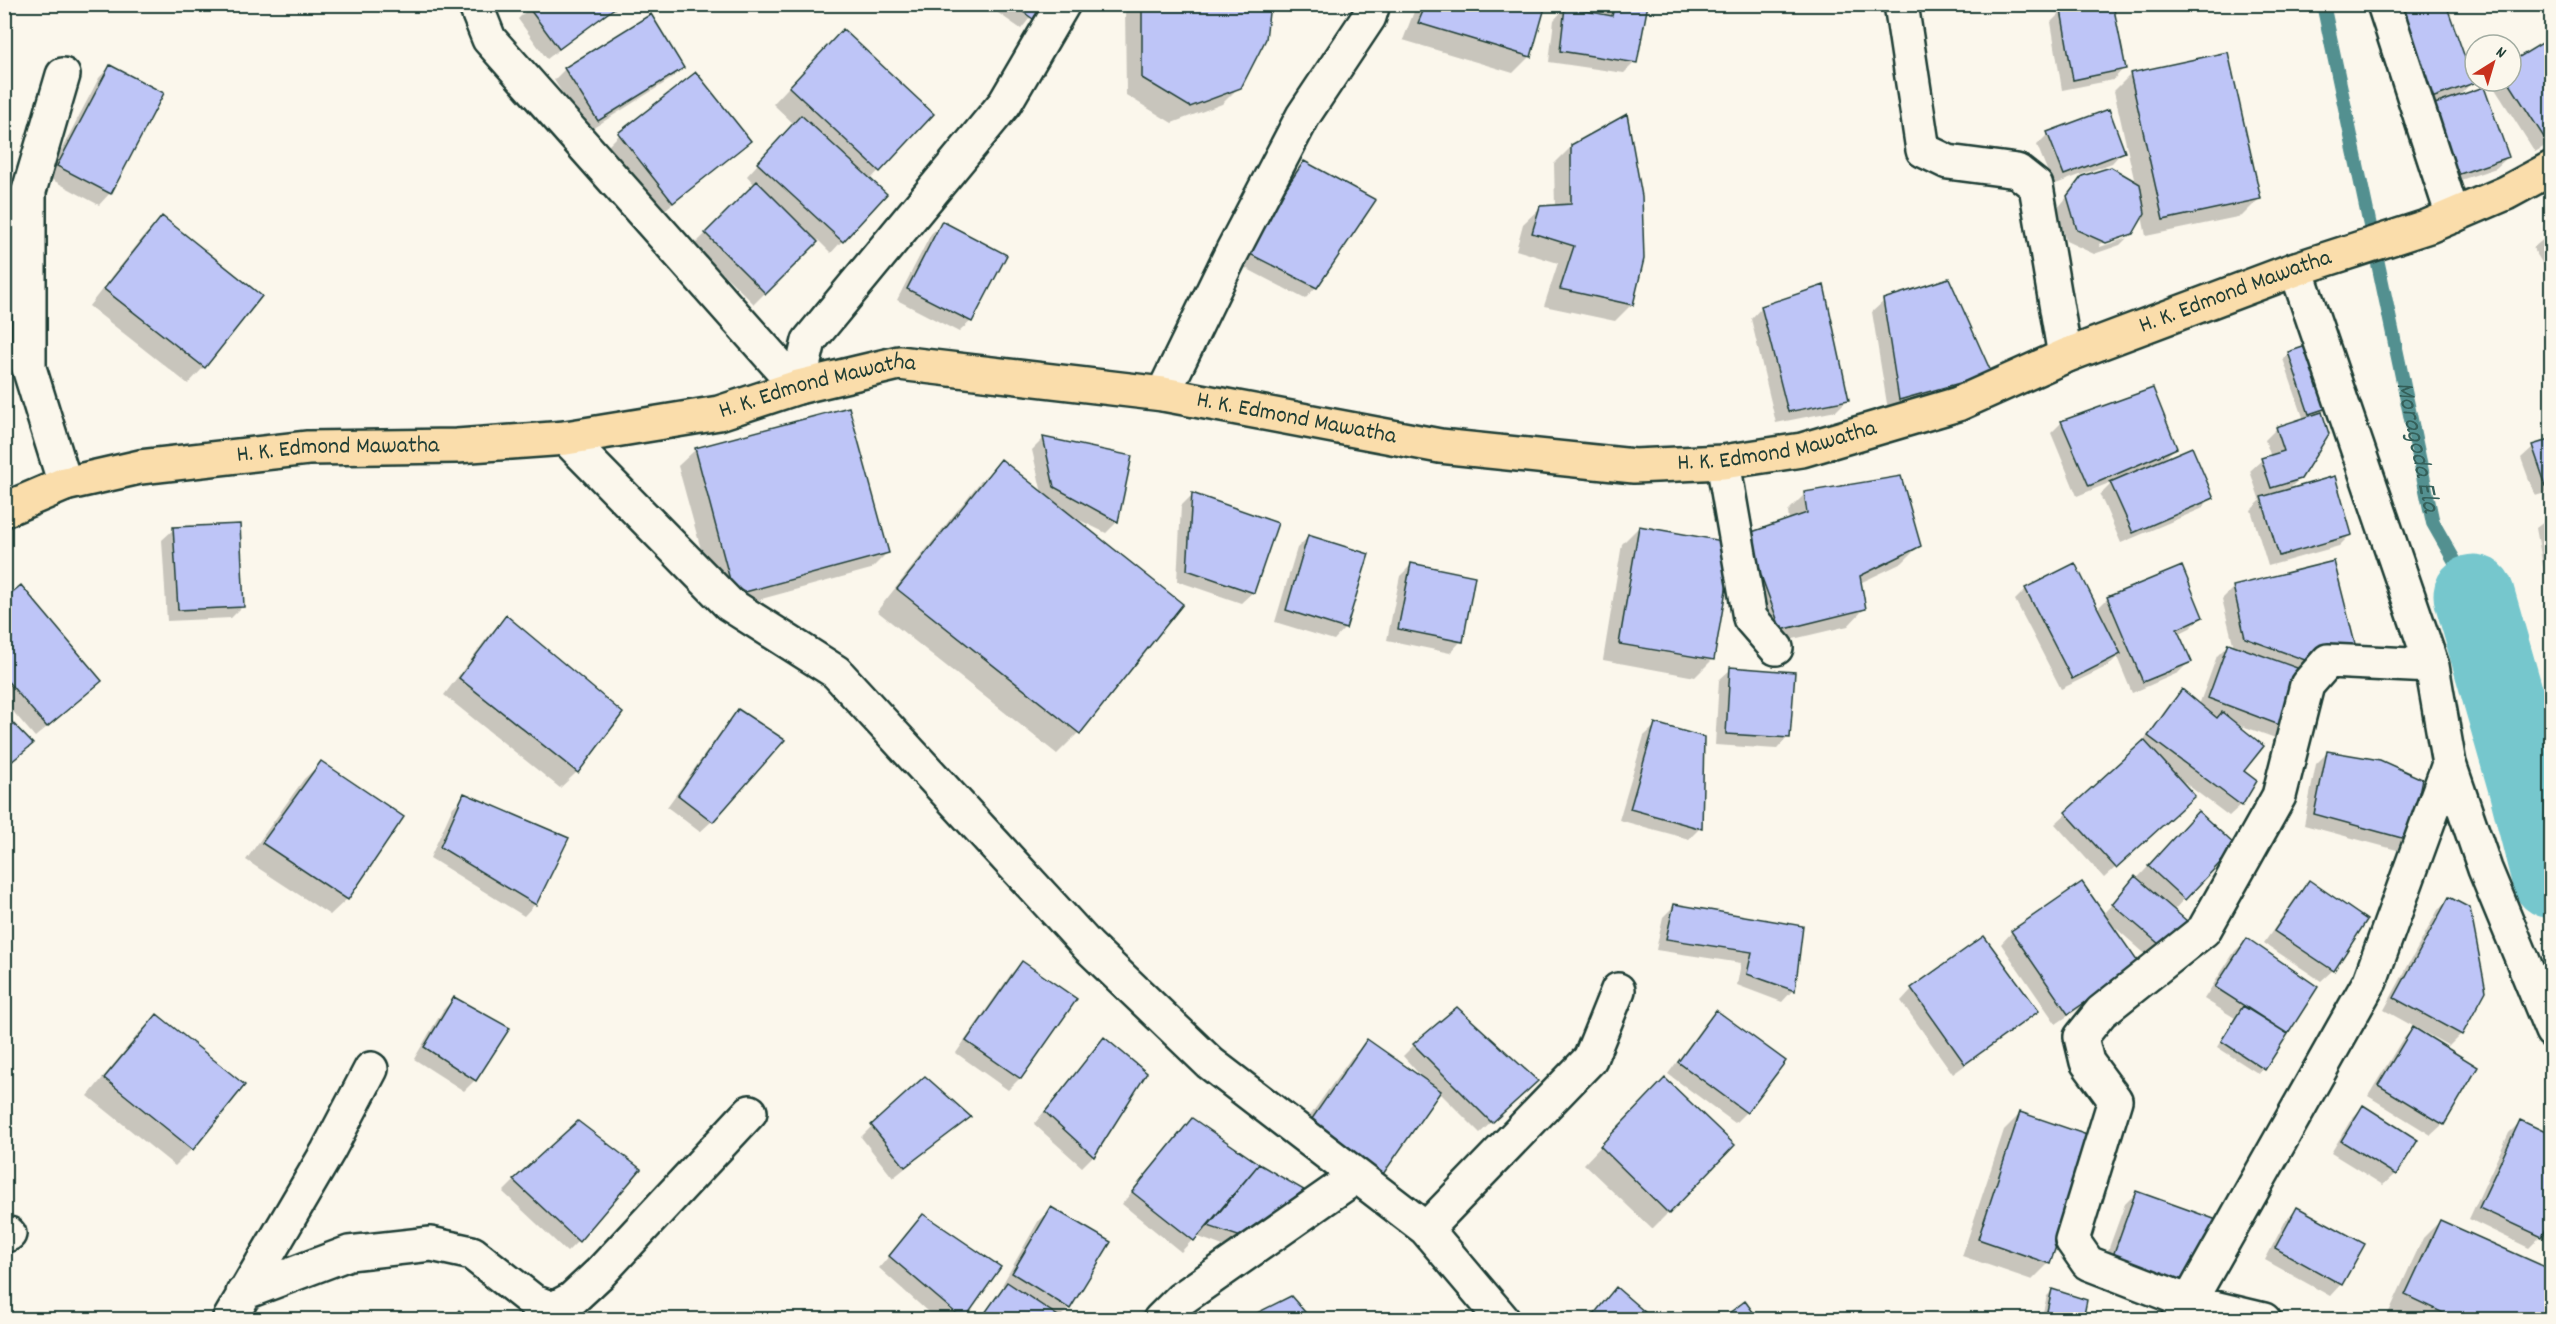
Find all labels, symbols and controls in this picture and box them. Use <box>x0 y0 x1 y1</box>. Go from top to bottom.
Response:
north arrow <box>2463 33 2523 93</box>
text: N <box>2490 41 2511 65</box>
street label: H. K. Edmond Mawatha <box>2134 241 2337 344</box>
street label: H. K. Edmond Mawatha <box>715 345 918 429</box>
water label: Moragoda Ela <box>2385 379 2449 517</box>
street label: H. K. Edmond Mawatha <box>1193 384 1400 455</box>
street label: H. K. Edmond Mawatha <box>1677 412 1881 481</box>
street label: H. K. Edmond Mawatha <box>235 429 440 473</box>

